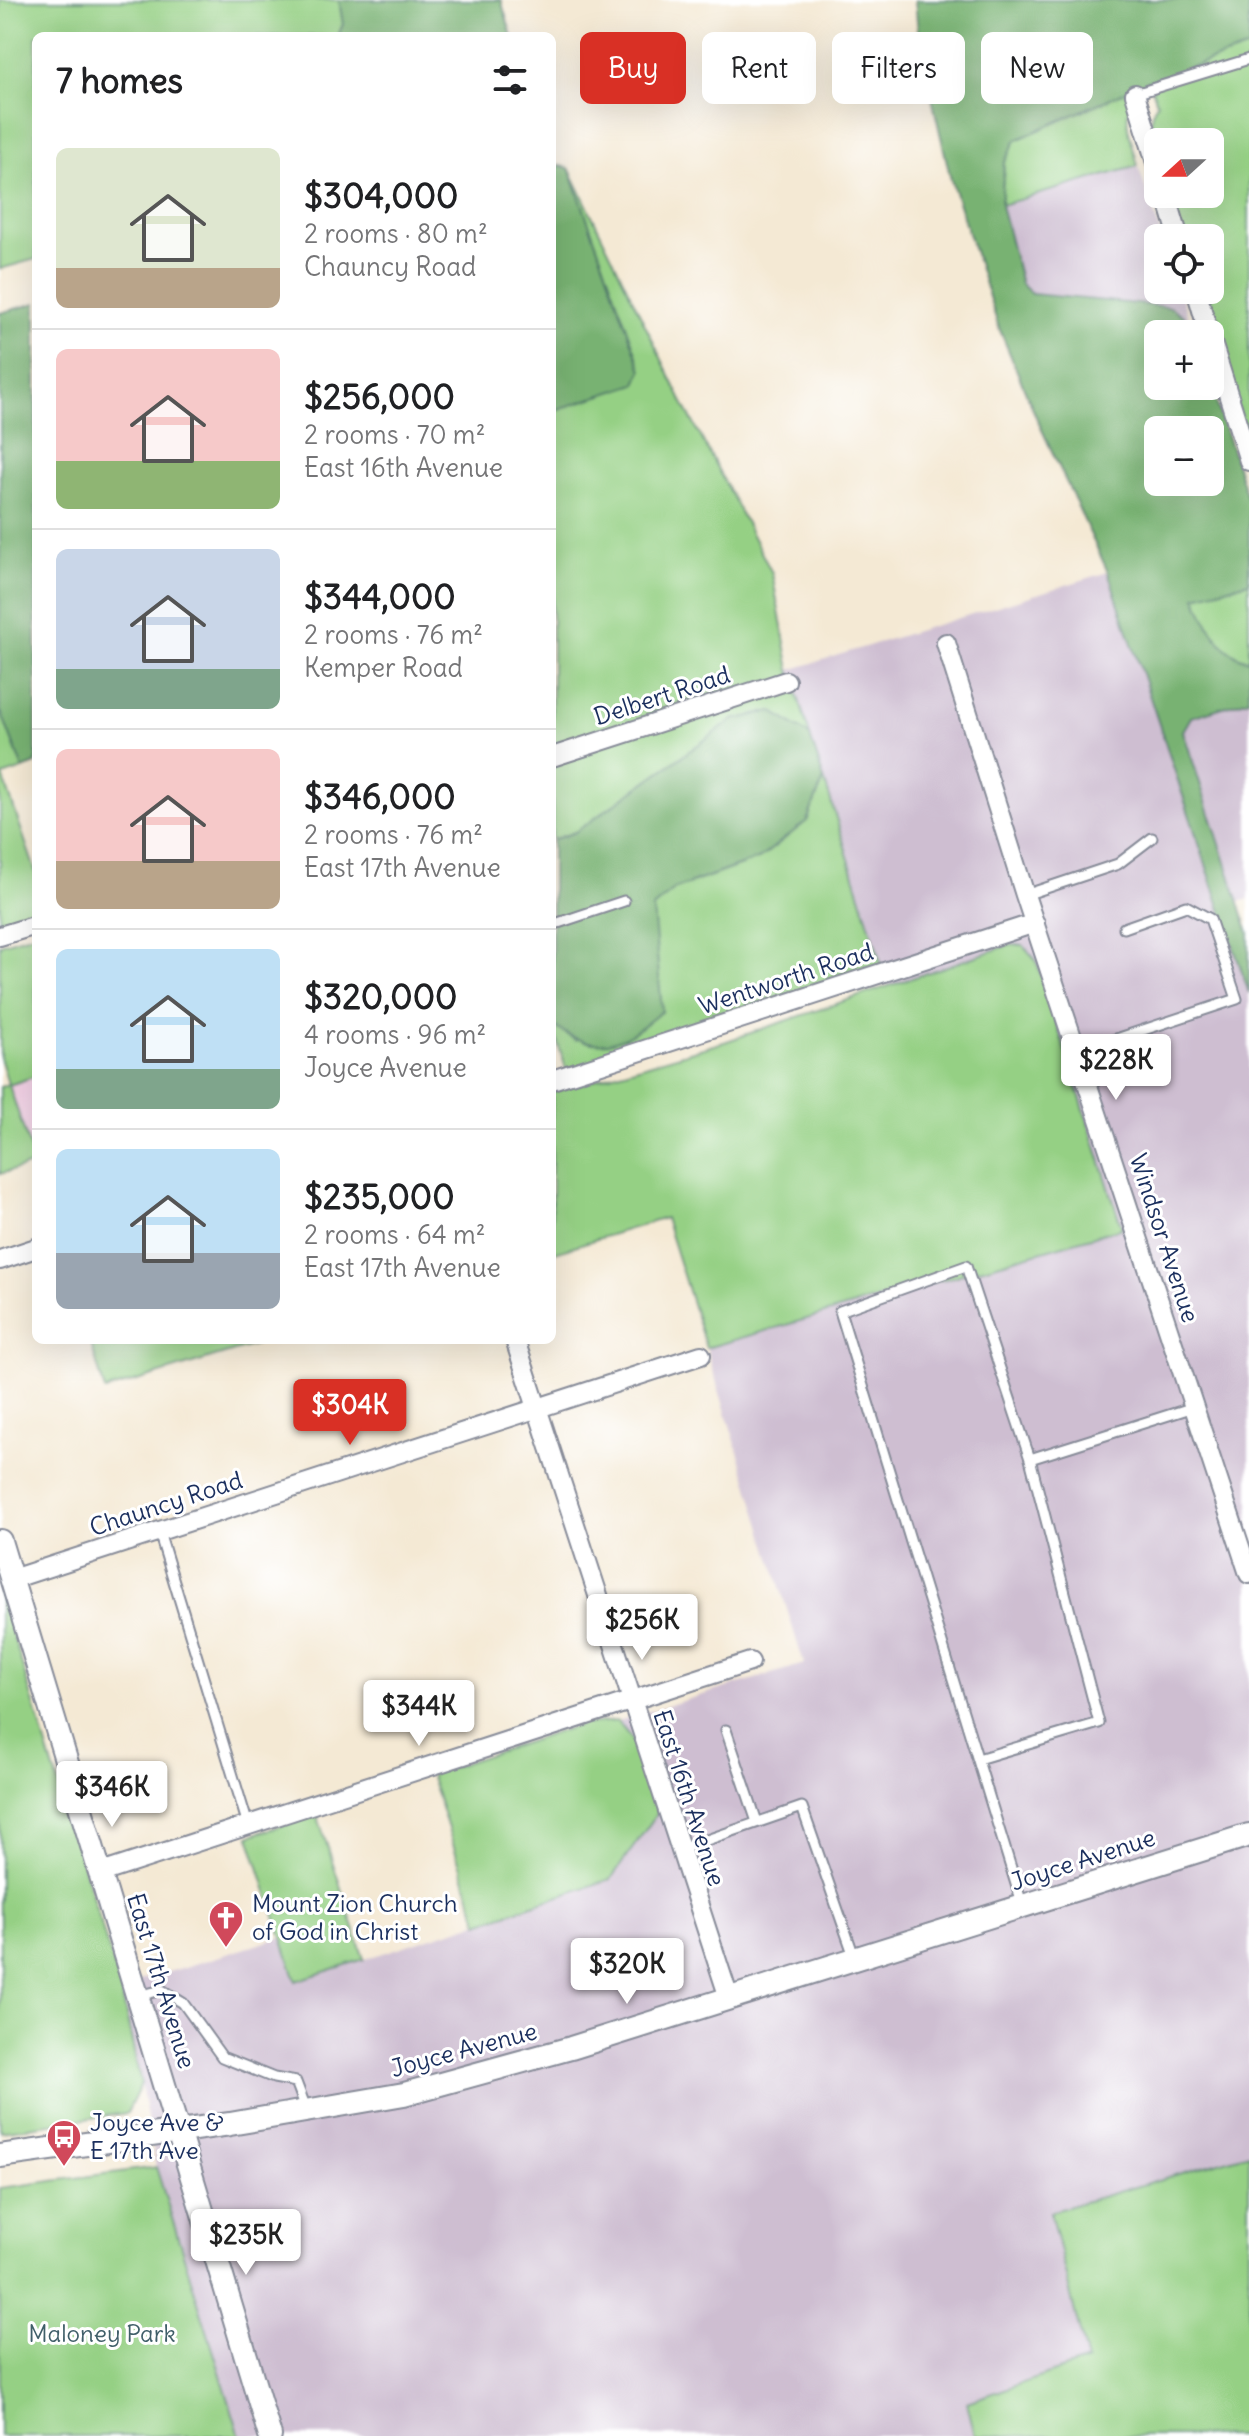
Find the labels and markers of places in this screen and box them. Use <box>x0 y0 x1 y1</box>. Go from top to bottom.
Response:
pin: $228K <box>1060 1034 1172 1102</box>
pin: $304K <box>294 1379 406 1447</box>
pin: $256K <box>586 1594 698 1662</box>
pin: $344K <box>363 1680 475 1748</box>
pin: $346K <box>56 1761 168 1829</box>
place label: Mount Zion Church of God in Christ <box>252 1888 458 1946</box>
church icon: Mount Zion Church of God in Christ <box>207 1899 245 1949</box>
pin: $320K <box>571 1938 683 2006</box>
place label: Joyce Ave & E 17th Ave <box>90 2107 224 2165</box>
bus stop icon: Joyce Ave & E 17th Ave <box>45 2118 83 2168</box>
pin: $235K <box>190 2209 302 2277</box>

